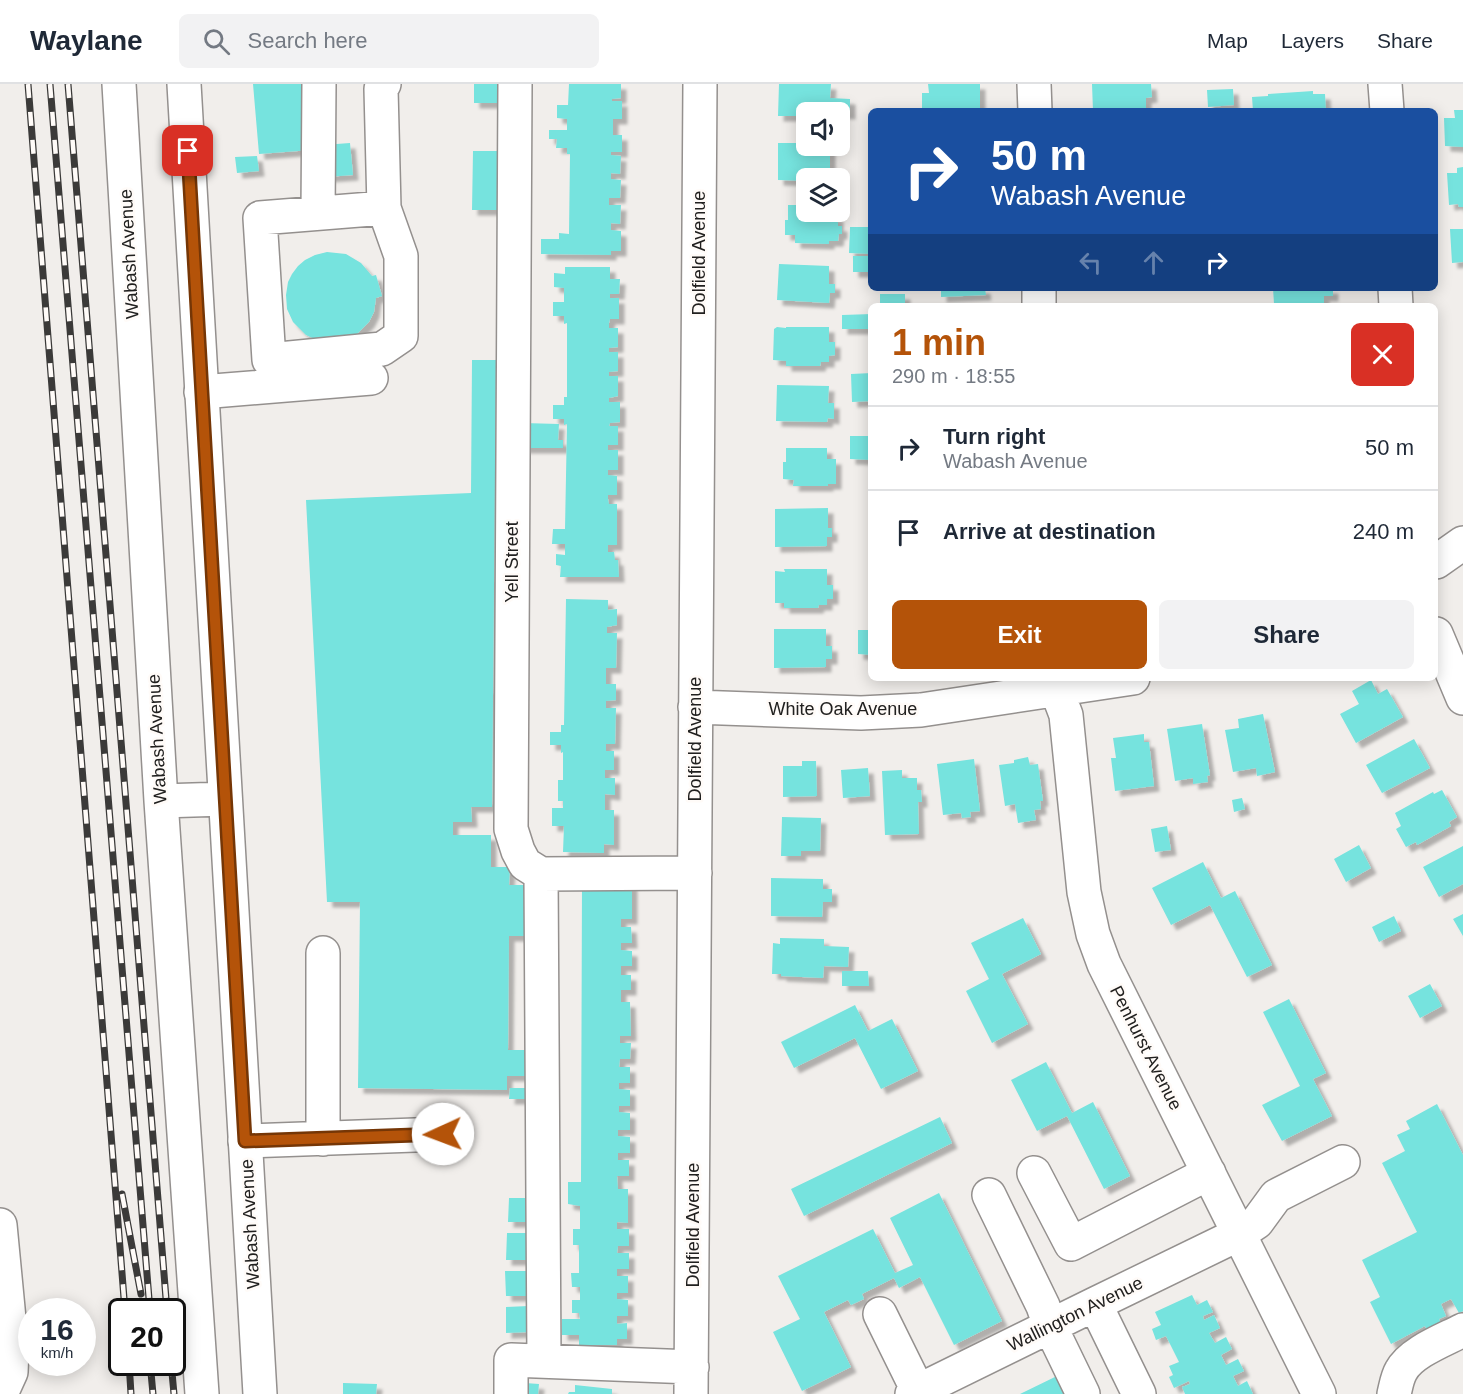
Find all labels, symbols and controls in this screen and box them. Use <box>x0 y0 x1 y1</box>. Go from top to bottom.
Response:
search box <box>179 14 599 68</box>
text: Waylane <box>30 25 143 56</box>
icon: search <box>200 25 233 58</box>
text: Search here <box>248 28 367 53</box>
text: Map <box>1207 29 1248 52</box>
text: Layers <box>1281 29 1344 52</box>
text: Share <box>1377 29 1433 52</box>
map controls <box>796 102 850 222</box>
button: sound <box>796 102 850 156</box>
pin <box>162 125 213 176</box>
icon: right <box>892 132 970 210</box>
text: 50 m <box>991 132 1087 179</box>
icon: arrive <box>171 134 204 167</box>
button: layers <box>796 168 850 222</box>
text: Wabash Avenue <box>991 181 1186 211</box>
street label: Wabash Avenue <box>116 189 142 319</box>
street label: Dolfield Avenue <box>689 191 709 315</box>
icon: left <box>1074 246 1107 279</box>
icon: ahead <box>1137 246 1170 279</box>
icon: right <box>1200 246 1233 279</box>
text: 1 min <box>892 322 986 363</box>
button: close <box>1351 323 1414 386</box>
text: 290 m · 18:55 <box>892 365 1015 387</box>
text: Turn right <box>943 424 1045 449</box>
icon: right <box>892 432 925 465</box>
text: 50 m <box>1365 435 1414 460</box>
text: Wabash Avenue <box>943 450 1088 472</box>
icon: arrive <box>892 516 925 549</box>
text: Arrive at destination <box>943 519 1156 544</box>
text: 240 m <box>1353 519 1414 544</box>
street label: Yell Street <box>502 521 522 603</box>
button: Exit <box>892 600 1147 669</box>
button: Share <box>1159 600 1414 669</box>
street label: Wabash Avenue <box>144 674 170 804</box>
street label: Dolfield Avenue <box>685 677 705 801</box>
street label: White Oak Avenue <box>769 699 917 719</box>
street label: Penhurst Avenue <box>1106 983 1186 1113</box>
position arrow <box>411 1102 475 1166</box>
street label: Wabash Avenue <box>237 1159 263 1289</box>
street label: Dolfield Avenue <box>683 1163 703 1287</box>
street label: Wallington Avenue <box>1004 1273 1146 1355</box>
speed limit sign: 20 <box>108 1298 186 1376</box>
text: 16 <box>40 1313 74 1346</box>
text: km/h <box>41 1344 73 1361</box>

